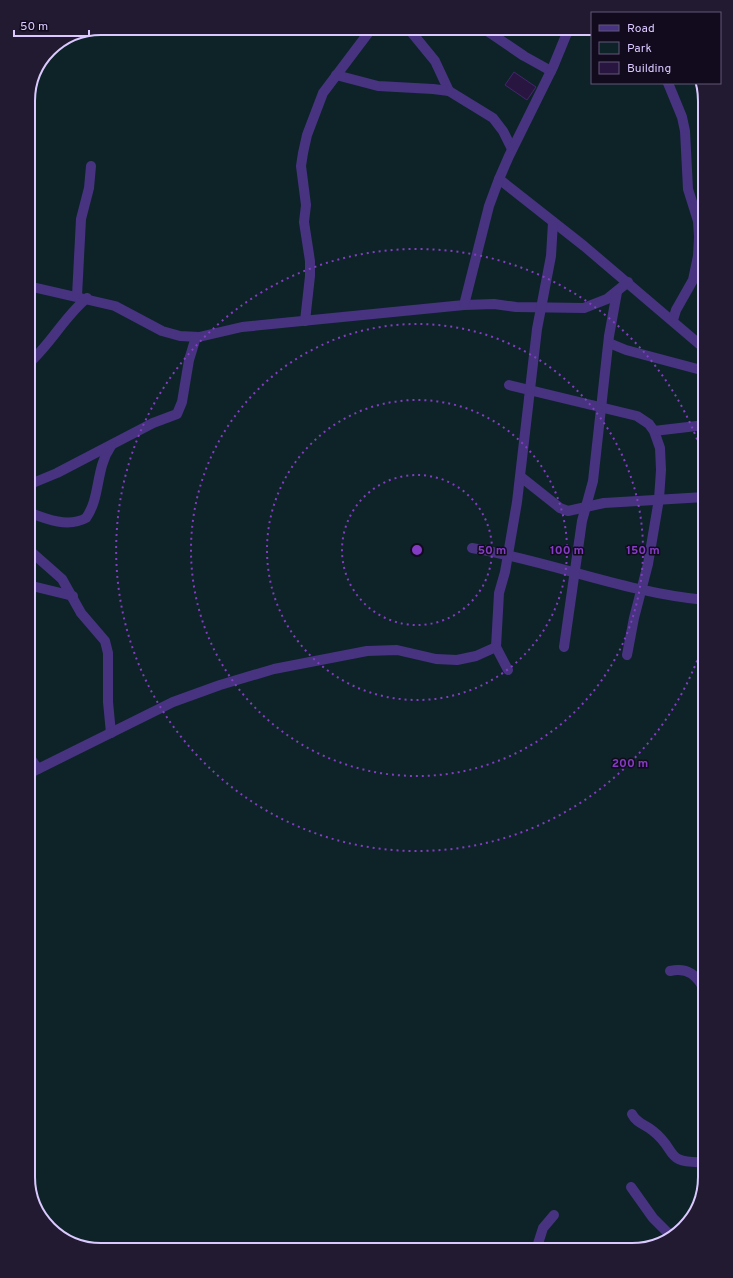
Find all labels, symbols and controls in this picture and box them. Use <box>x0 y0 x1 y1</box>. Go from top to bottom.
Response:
scale bar <box>14 12 89 38</box>
legend <box>591 12 721 84</box>
text: 50 m <box>20 19 48 35</box>
text: Road <box>627 21 655 37</box>
text: Park <box>627 41 652 57</box>
text: Building <box>627 61 671 77</box>
centre of rings <box>410 543 424 557</box>
text: 50 m <box>478 543 506 559</box>
text: 100 m <box>550 543 584 559</box>
text: 150 m <box>626 543 660 559</box>
text: 200 m <box>612 756 648 772</box>

